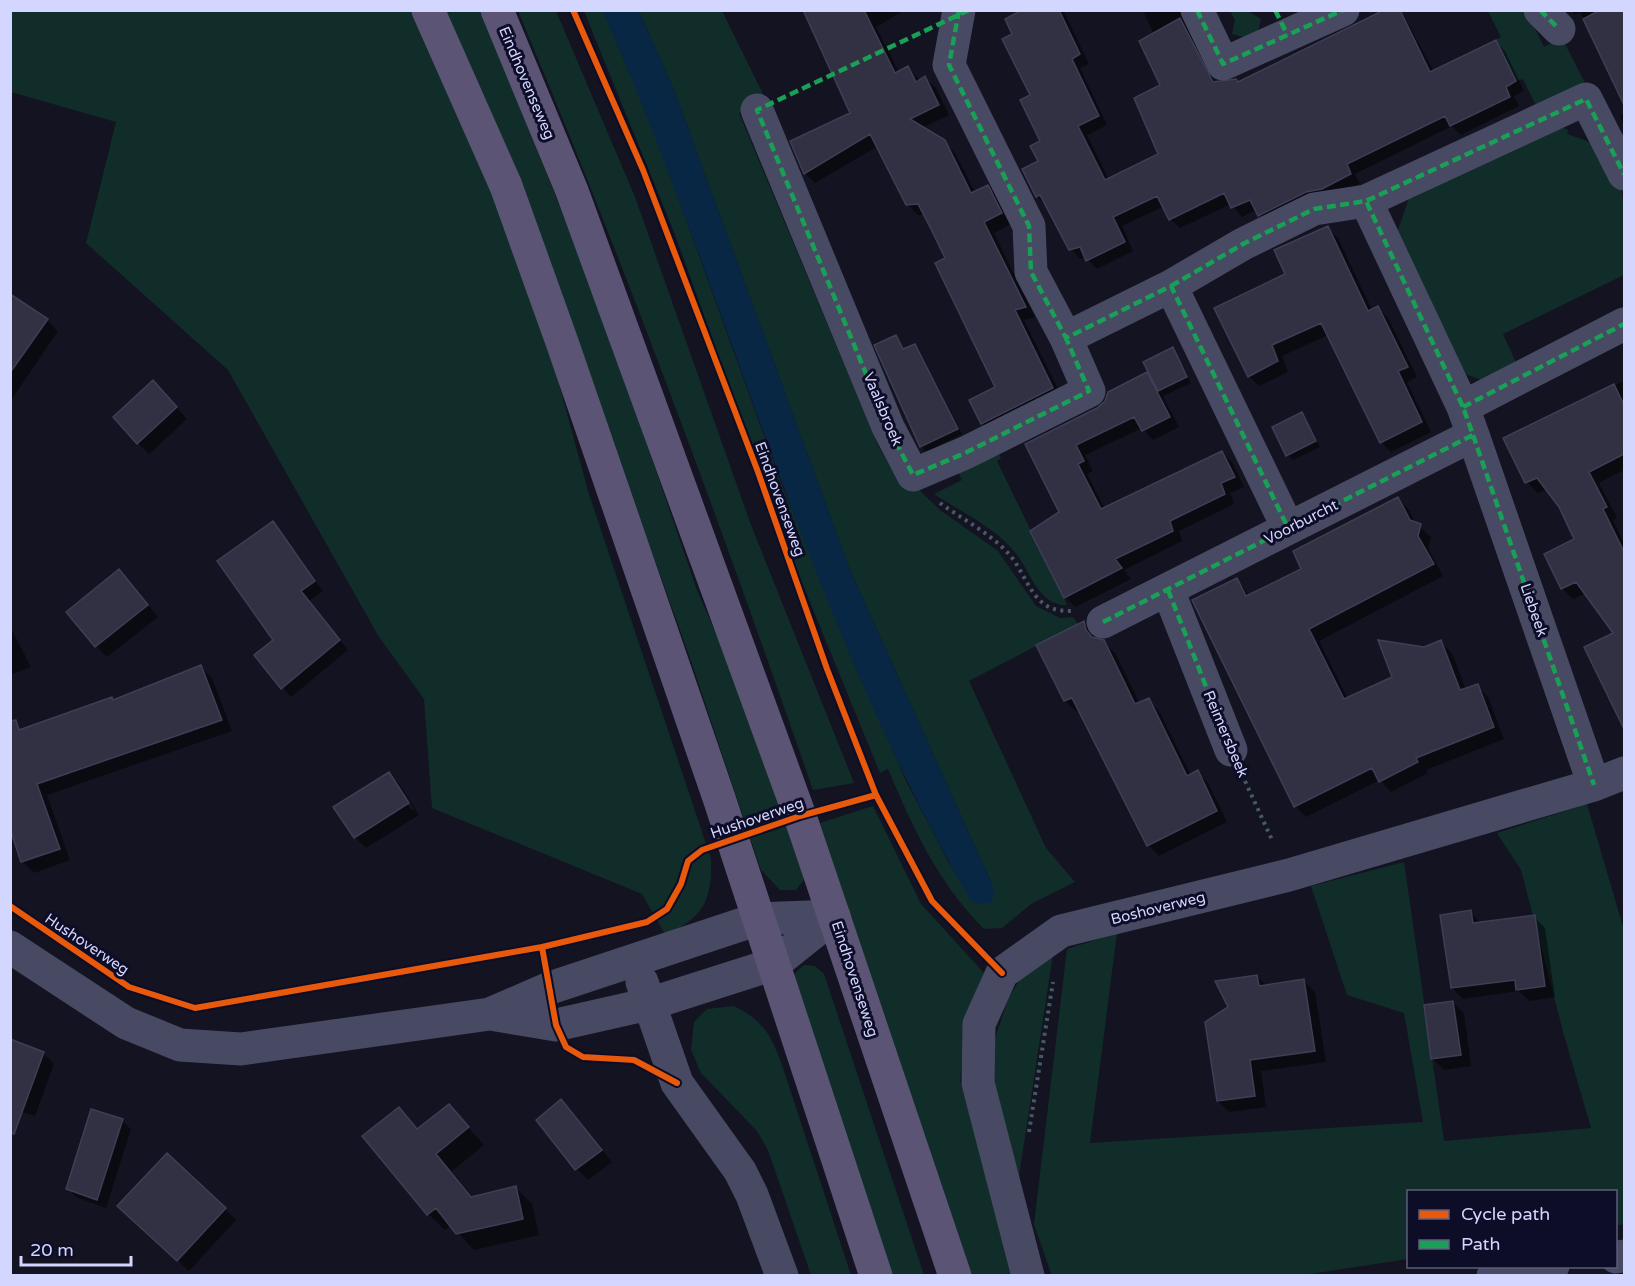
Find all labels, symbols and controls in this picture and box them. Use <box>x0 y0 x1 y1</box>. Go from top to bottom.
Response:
street label: Eindhovenseweg <box>495 24 559 142</box>
street label: Vaalsbroek <box>859 370 907 448</box>
street label: Eindhovenseweg <box>751 439 809 559</box>
street label: Voorburcht <box>1261 496 1341 548</box>
street label: Liebeek <box>1516 581 1552 639</box>
street label: Reimersbeek <box>1200 688 1252 780</box>
street label: Hushoverweg <box>708 794 806 842</box>
street label: Boshoverweg <box>1109 888 1207 928</box>
street label: Hushoverweg <box>42 909 132 979</box>
street label: Eindhovenseweg <box>828 919 882 1039</box>
legend <box>1407 1190 1617 1268</box>
text: Cycle path <box>1461 1203 1550 1225</box>
scale bar <box>21 1229 130 1267</box>
text: Path <box>1461 1233 1500 1255</box>
text: 20 m <box>30 1239 74 1261</box>

